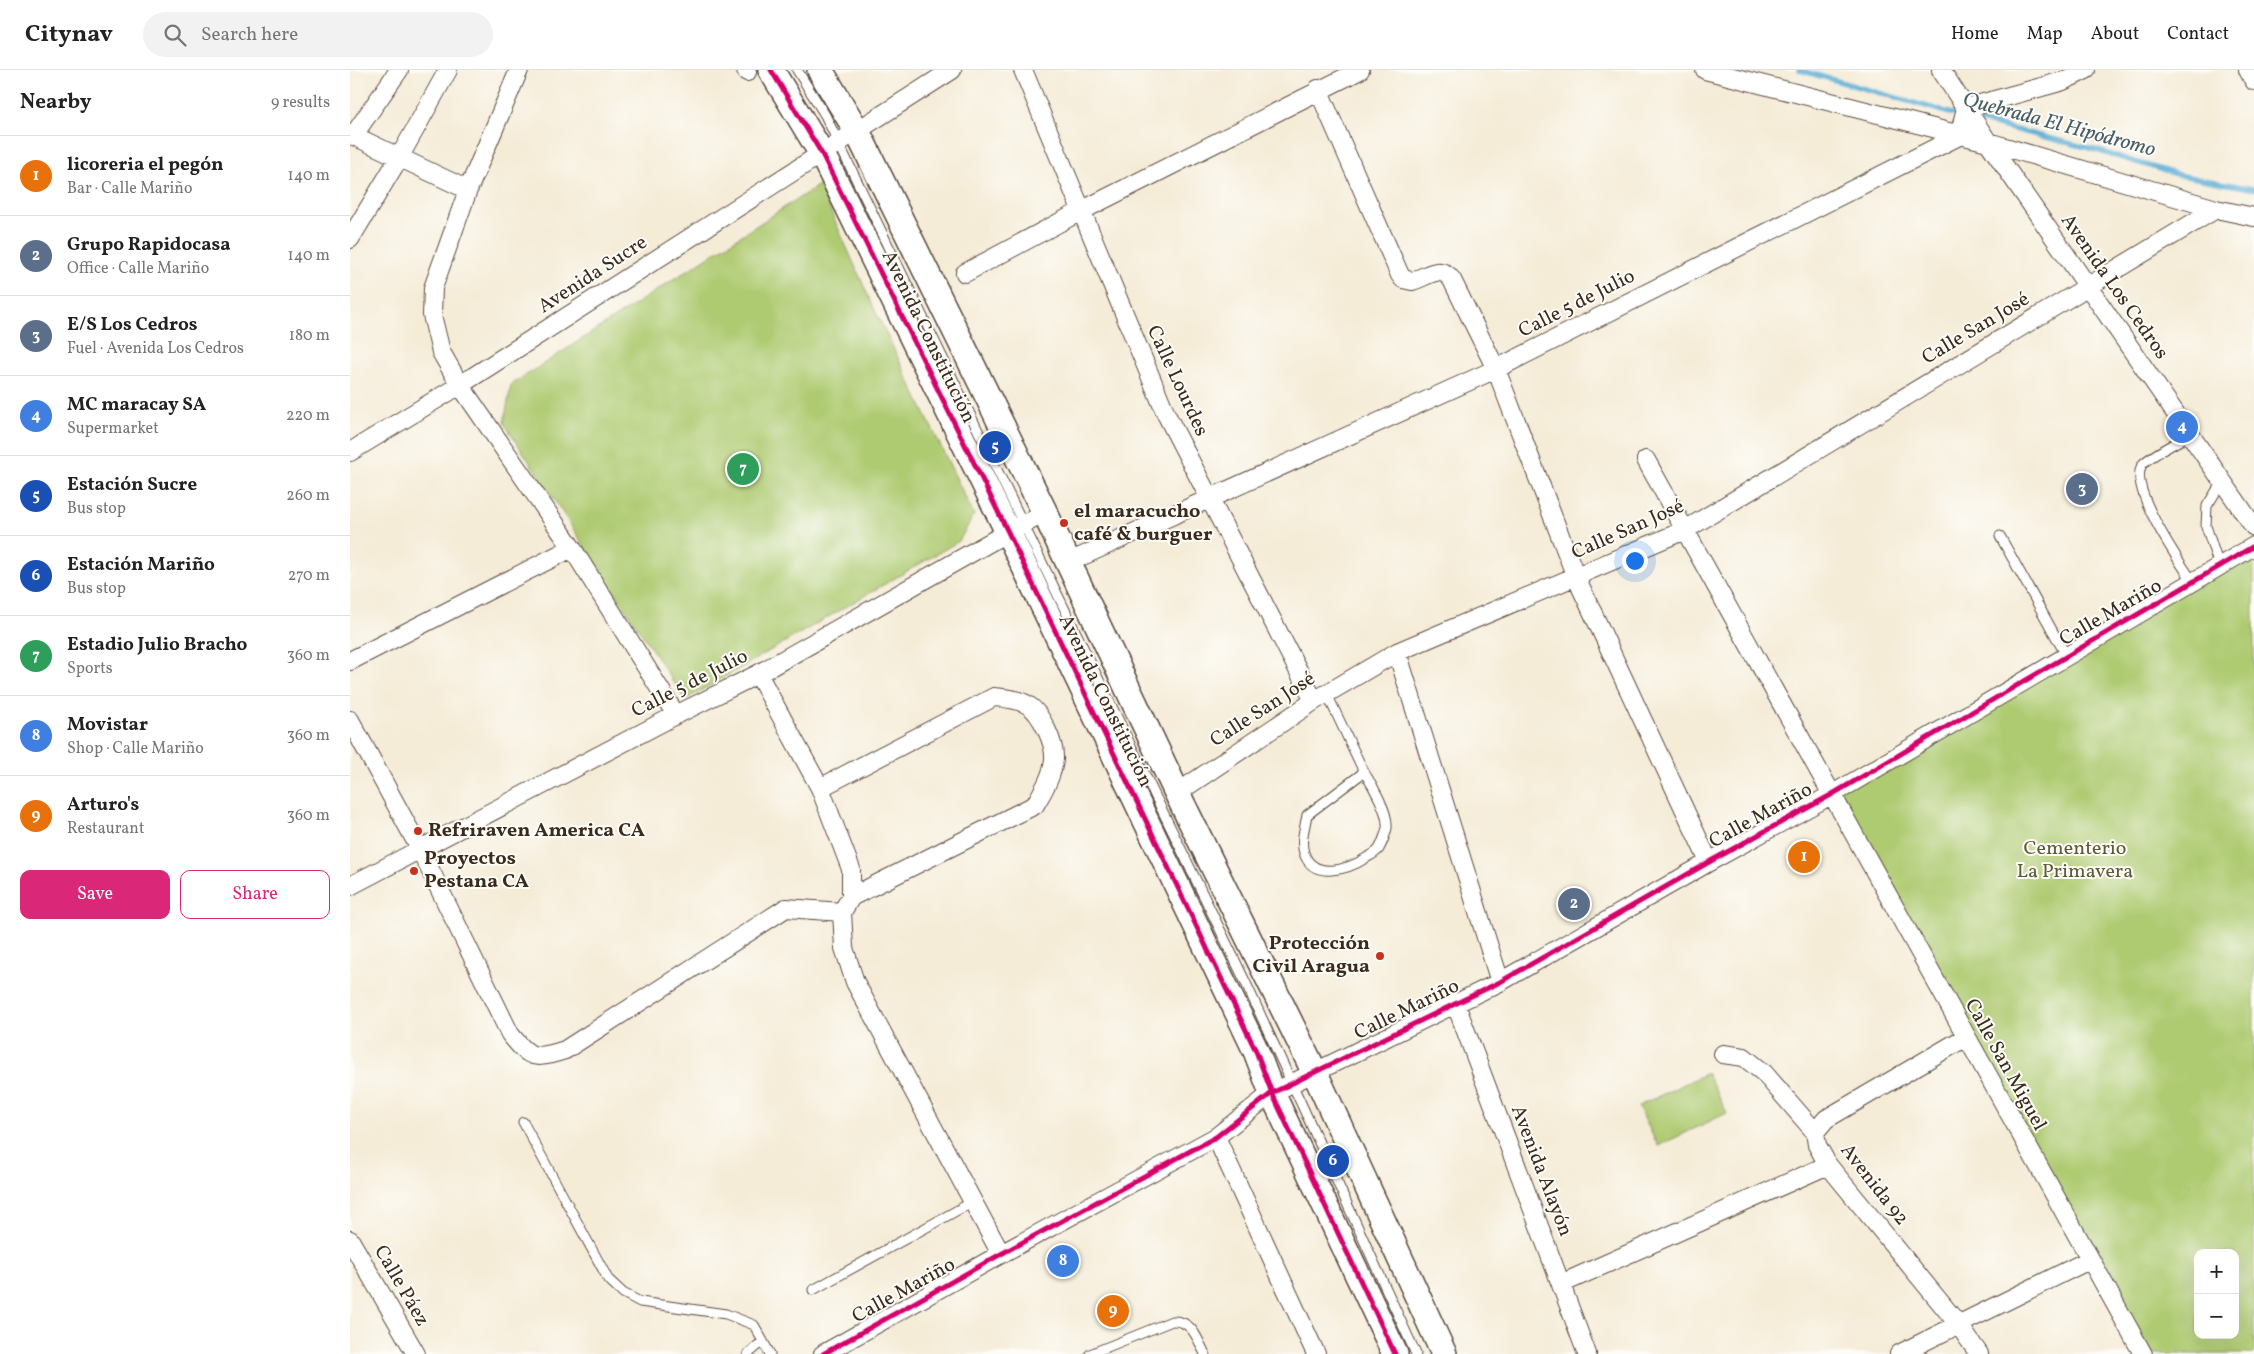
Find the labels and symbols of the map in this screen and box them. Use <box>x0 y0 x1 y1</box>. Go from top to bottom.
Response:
water label: Quebrada El Hipódromo <box>1959 85 2159 165</box>
street label: Avenida Los Cedros <box>2053 209 2175 365</box>
street label: Avenida Sucre <box>533 229 653 321</box>
street label: Avenida Constitución <box>874 246 982 428</box>
street label: Calle 5 de Julio <box>1514 263 1640 345</box>
street label: Calle San José <box>1917 286 2035 372</box>
street label: Calle Lourdes <box>1139 321 1215 441</box>
pin: 4 <box>2166 408 2198 446</box>
pin: 5 <box>979 428 1011 466</box>
pin: 7 <box>727 450 759 488</box>
pin: 3 <box>2066 470 2098 508</box>
street label: Calle San José <box>1567 493 1689 567</box>
place label: el maracucho café & burguer <box>1074 498 1213 549</box>
marker: el maracucho café & burguer <box>1058 517 1070 529</box>
your location <box>1622 548 1648 574</box>
street label: Calle Mariño <box>2055 572 2167 654</box>
street label: Avenida Constitución <box>1051 610 1159 792</box>
street label: Calle 5 de Julio <box>627 643 753 725</box>
street label: Calle San José <box>1205 665 1321 755</box>
street label: Calle Mariño <box>1704 776 1818 856</box>
place label: Refriraven America CA <box>428 817 645 845</box>
marker: Refriraven America CA <box>412 825 424 837</box>
park label: Cementerio La Primavera <box>2017 835 2133 886</box>
pin: 1 <box>1788 838 1820 876</box>
place label: Proyectos Pestana CA <box>424 845 529 896</box>
marker: Proyectos Pestana CA <box>408 865 420 877</box>
pin: 2 <box>1558 885 1590 923</box>
place label: Protección Civil Aragua <box>1252 930 1370 981</box>
marker: Protección Civil Aragua <box>1374 950 1386 962</box>
street label: Calle Mariño <box>1350 972 1464 1048</box>
street label: Calle San Miguel <box>1957 994 2053 1136</box>
street label: Avenida Alayón <box>1503 1101 1579 1241</box>
street label: Avenida 92 <box>1833 1138 1915 1232</box>
pin: 6 <box>1317 1142 1349 1180</box>
street label: Calle Páez <box>366 1240 436 1332</box>
pin: 8 <box>1047 1242 1079 1280</box>
street label: Calle Mariño <box>847 1251 961 1331</box>
pin: 9 <box>1097 1292 1129 1330</box>

